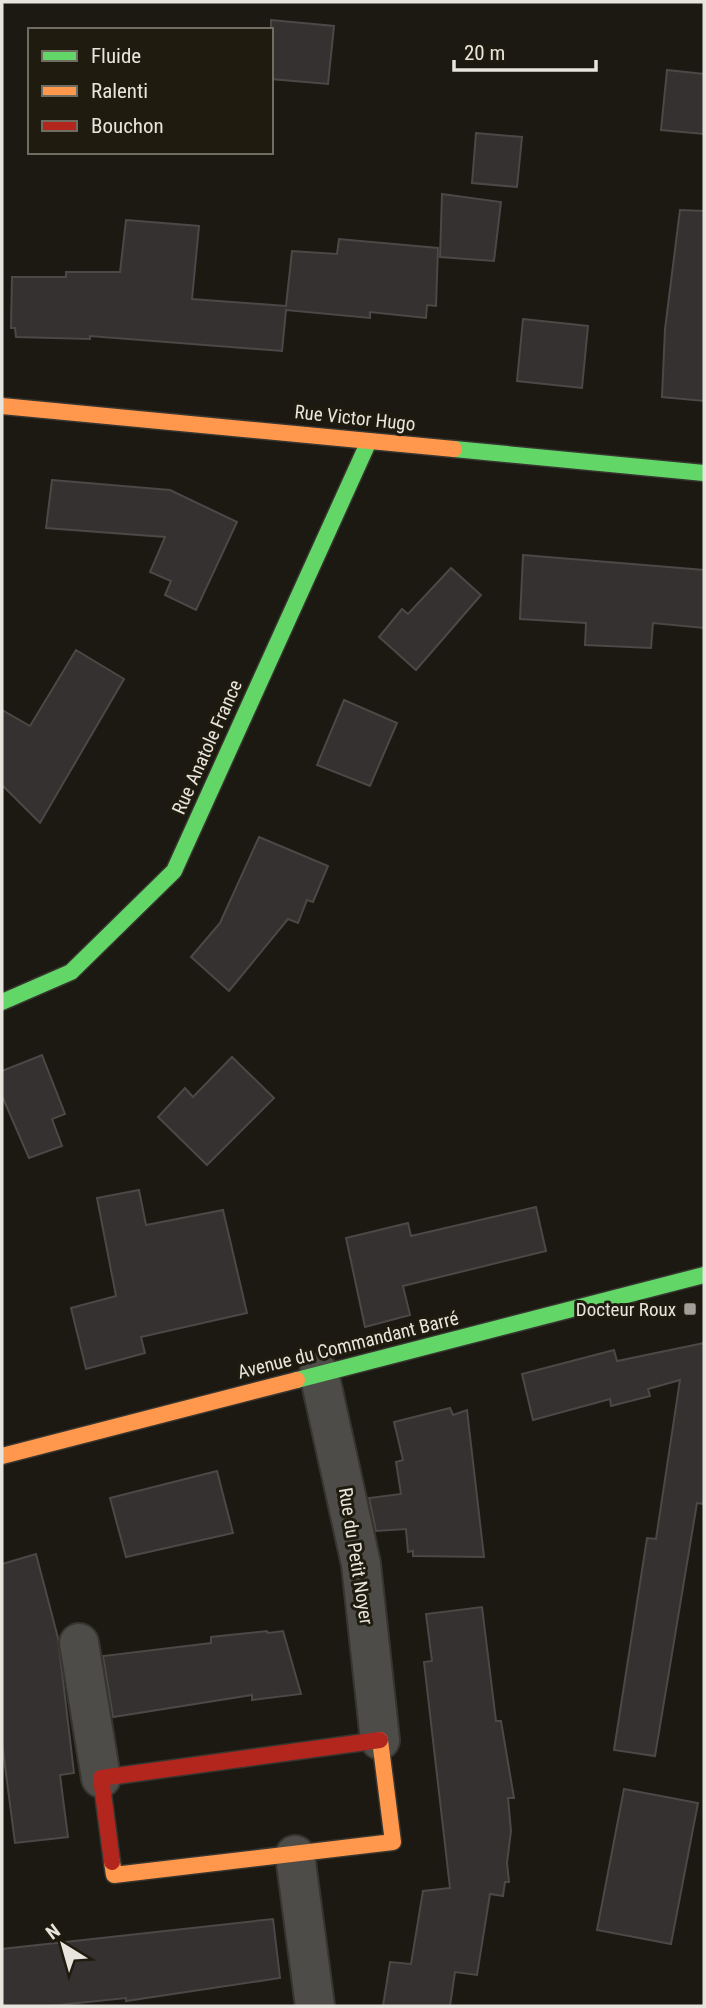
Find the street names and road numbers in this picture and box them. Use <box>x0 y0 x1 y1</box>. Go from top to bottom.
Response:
street label: Rue Victor Hugo <box>293 400 417 436</box>
street label: Rue Anatole France <box>167 676 247 818</box>
street label: Avenue du Commandant Barré <box>235 1306 461 1384</box>
street label: Rue du Petit Noyer <box>334 1486 378 1626</box>

